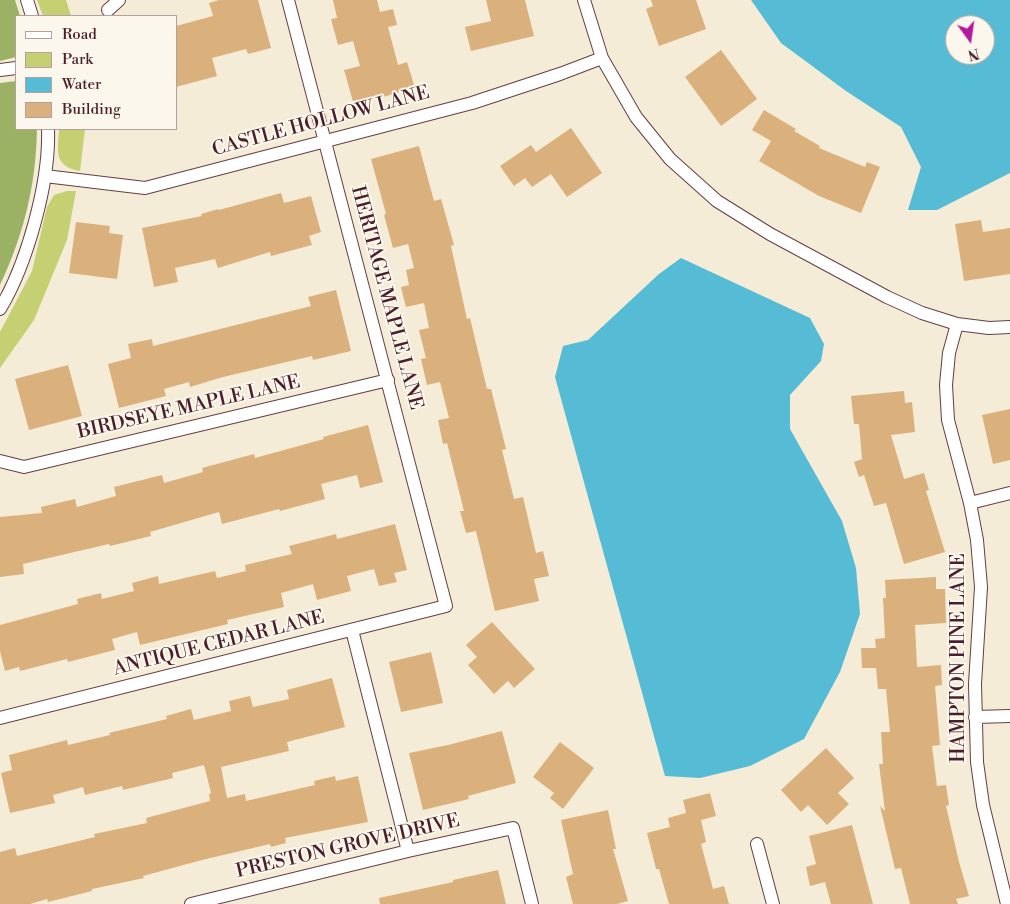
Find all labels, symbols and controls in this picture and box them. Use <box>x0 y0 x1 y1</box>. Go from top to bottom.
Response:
legend <box>15 15 178 130</box>
north arrow <box>945 15 995 65</box>
text: Road <box>62 25 97 44</box>
text: N <box>966 44 981 64</box>
text: Park <box>62 50 93 69</box>
text: Water <box>62 75 101 94</box>
street label: CASTLE HOLLOW LANE <box>210 82 432 162</box>
text: Building <box>62 100 121 119</box>
street label: HERITAGE MAPLE LANE <box>345 184 427 412</box>
street label: BIRDSEYE MAPLE LANE <box>75 371 303 445</box>
street label: HAMPTON PINE LANE <box>948 553 970 763</box>
street label: ANTIQUE CEDAR LANE <box>111 607 327 681</box>
street label: PRESTON GROVE DRIVE <box>234 810 462 884</box>

